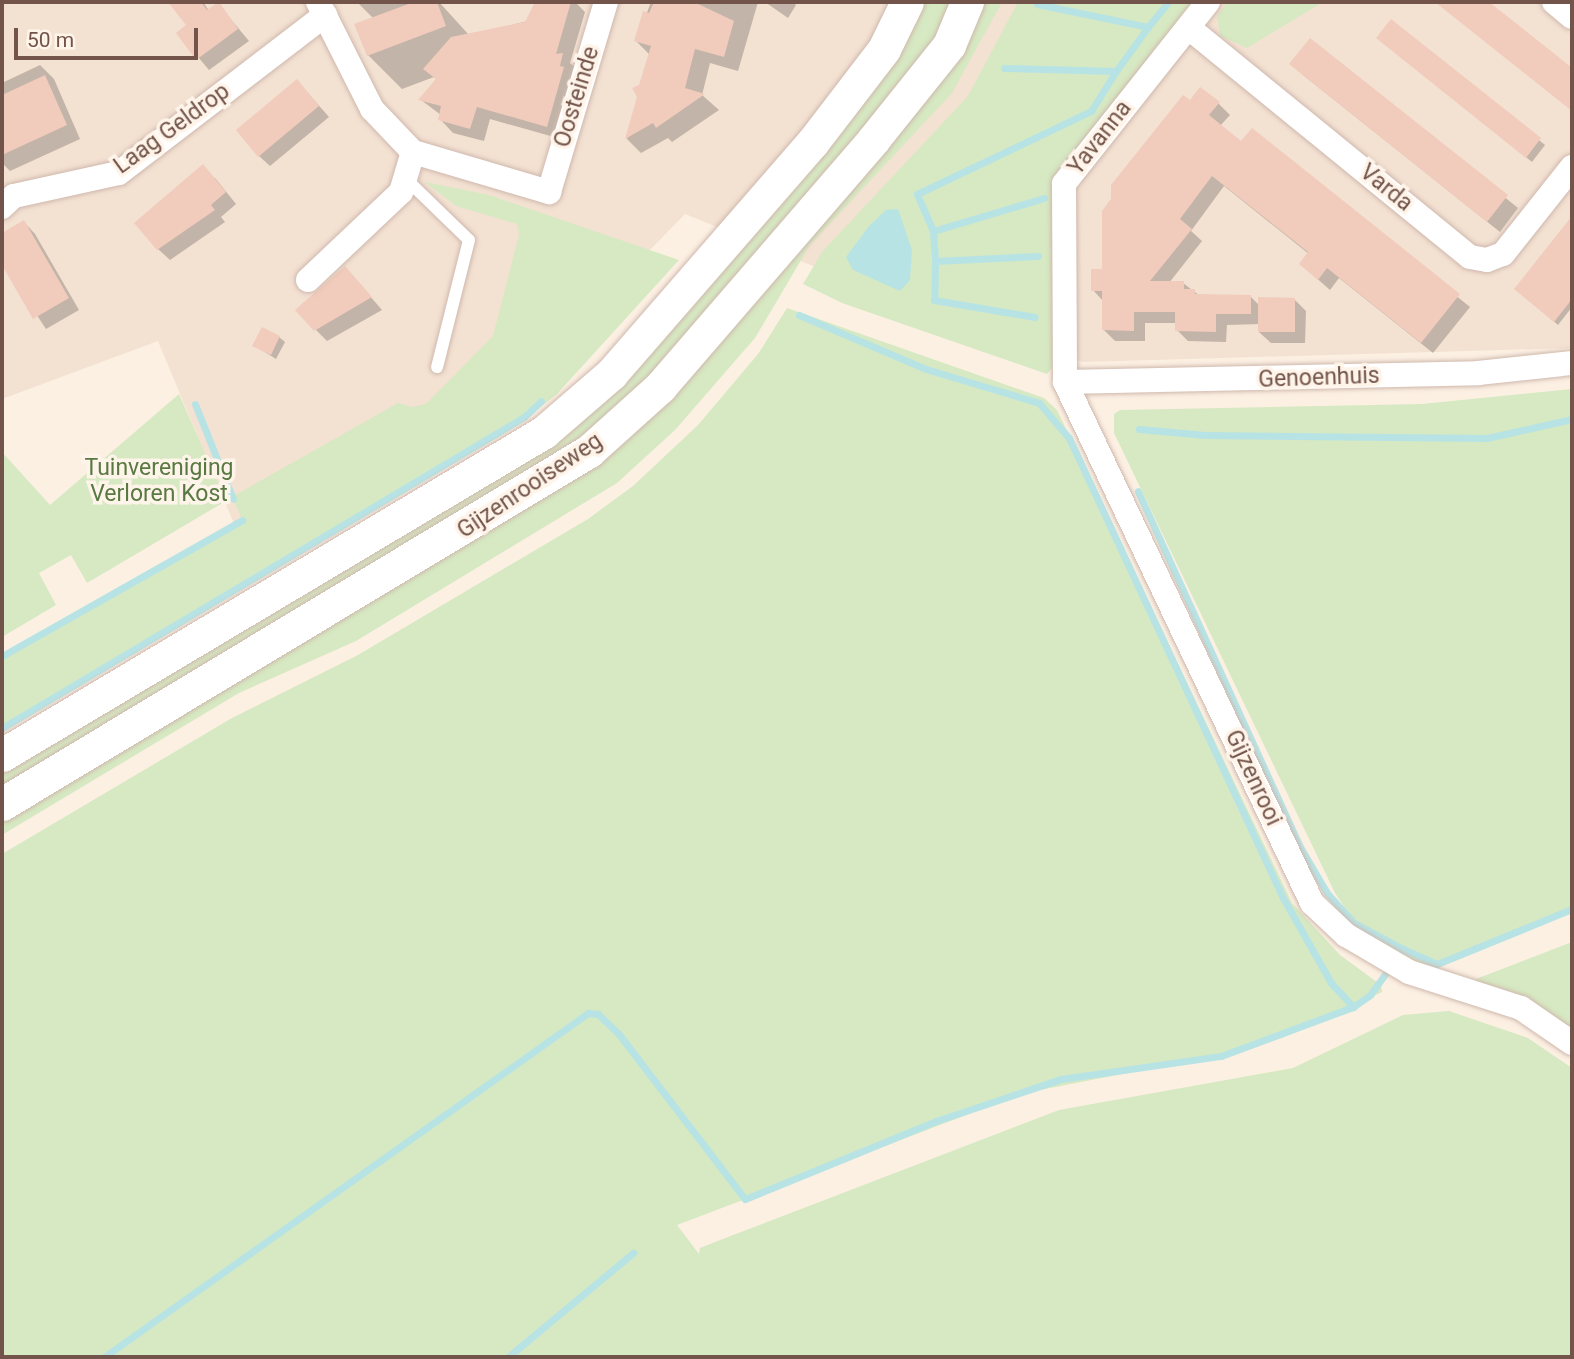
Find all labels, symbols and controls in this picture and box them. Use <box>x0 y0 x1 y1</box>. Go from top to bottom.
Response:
scale bar <box>18 14 201 58</box>
text: 50 m <box>27 28 74 52</box>
street label: Oosteinde <box>549 43 605 151</box>
street label: Laag Geldrop <box>109 78 235 180</box>
street label: Yavanna <box>1062 95 1138 181</box>
street label: Varda <box>1354 158 1418 218</box>
street label: Genoenhuis <box>1258 362 1380 394</box>
street label: Gijzenrooiseweg <box>452 427 608 545</box>
park label: Tuinvereniging Verloren Kost <box>84 454 234 508</box>
street label: Gijzenrooi <box>1219 726 1287 830</box>

